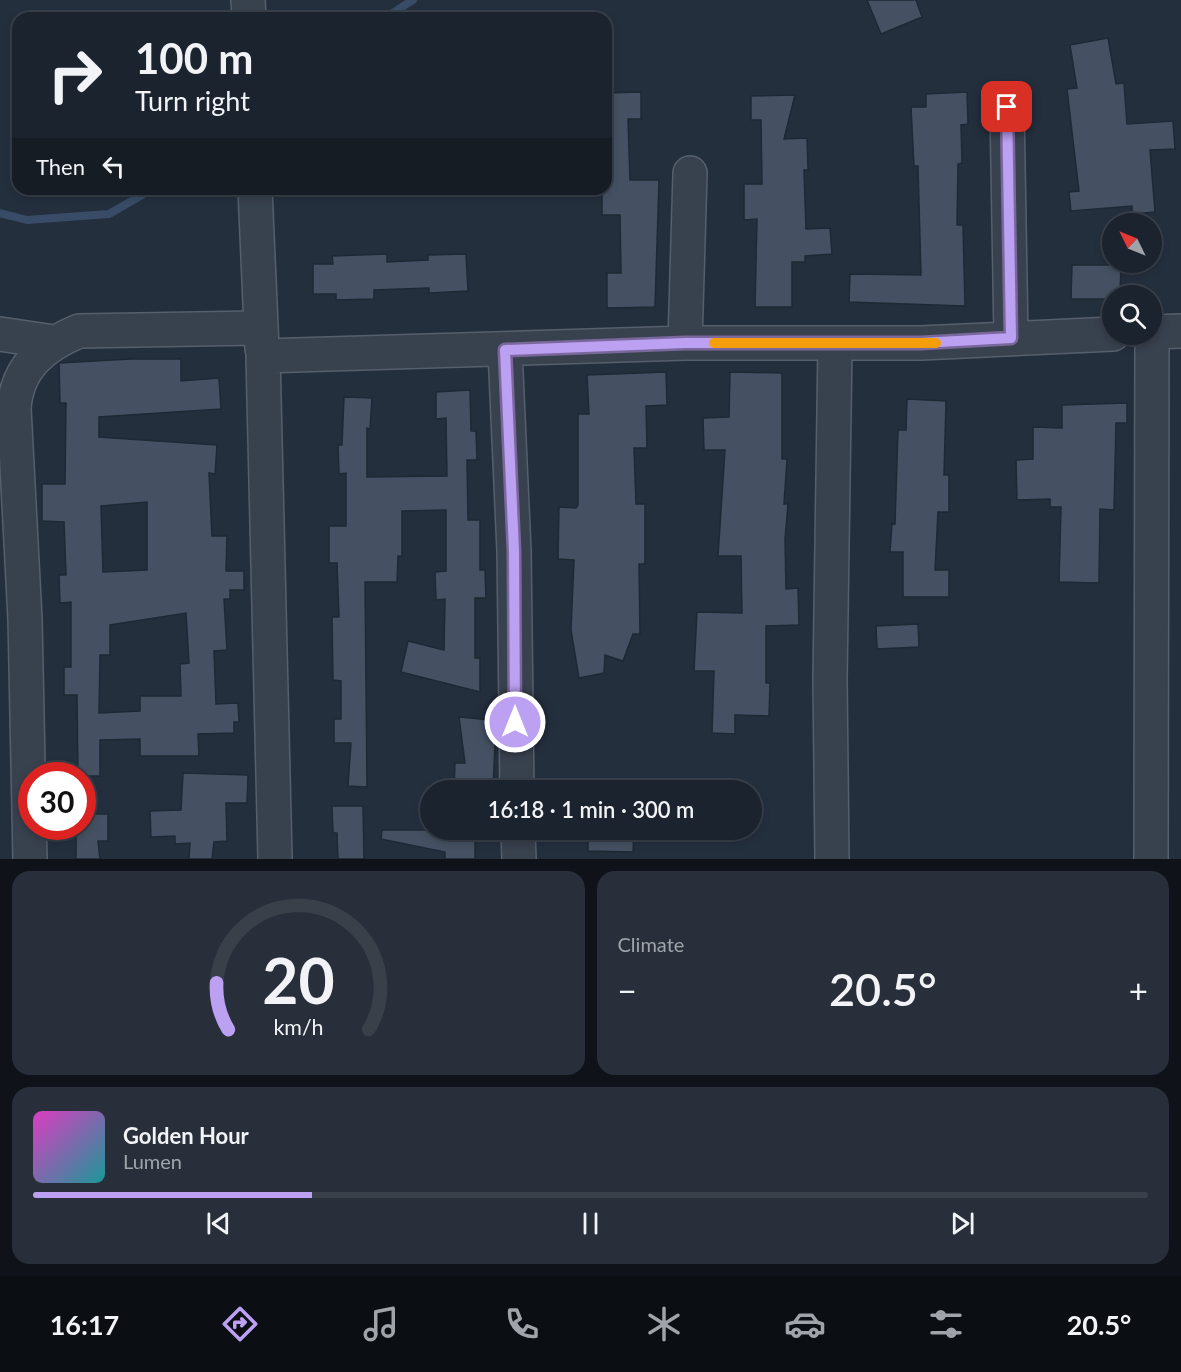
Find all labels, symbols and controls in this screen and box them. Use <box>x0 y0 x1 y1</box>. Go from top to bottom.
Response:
text: 100 m <box>135 33 253 83</box>
icon: right <box>36 36 114 114</box>
pin <box>981 81 1032 132</box>
text: Turn right <box>135 84 250 117</box>
icon: arrive <box>990 90 1023 123</box>
icon: left <box>97 150 130 183</box>
text: Then <box>36 153 85 180</box>
north arrow <box>1102 213 1162 273</box>
map controls <box>1102 213 1162 345</box>
button: search <box>1102 285 1162 345</box>
position arrow <box>483 690 547 754</box>
speed limit sign: 30 <box>18 762 96 840</box>
text: 16:18 · 1 min · 300 m <box>488 796 694 823</box>
text: Climate <box>618 932 684 956</box>
text: 20 <box>262 942 334 1017</box>
text: 20.5° <box>829 962 937 1016</box>
text: − <box>618 970 637 1010</box>
text: + <box>1129 970 1148 1010</box>
text: km/h <box>273 1014 323 1040</box>
text: Golden Hour <box>123 1122 249 1149</box>
text: Lumen <box>123 1149 182 1173</box>
icon: previous <box>202 1207 235 1240</box>
icon: pause <box>574 1207 607 1240</box>
icon: next <box>946 1207 979 1240</box>
icon: directions <box>219 1303 261 1345</box>
icon: music <box>360 1303 402 1345</box>
icon: phone <box>501 1303 543 1345</box>
icon: climate <box>643 1303 685 1345</box>
icon: car <box>784 1303 826 1345</box>
icon: filters <box>925 1303 967 1345</box>
text: 16:17 <box>50 1308 119 1341</box>
text: 20.5° <box>1067 1308 1131 1341</box>

